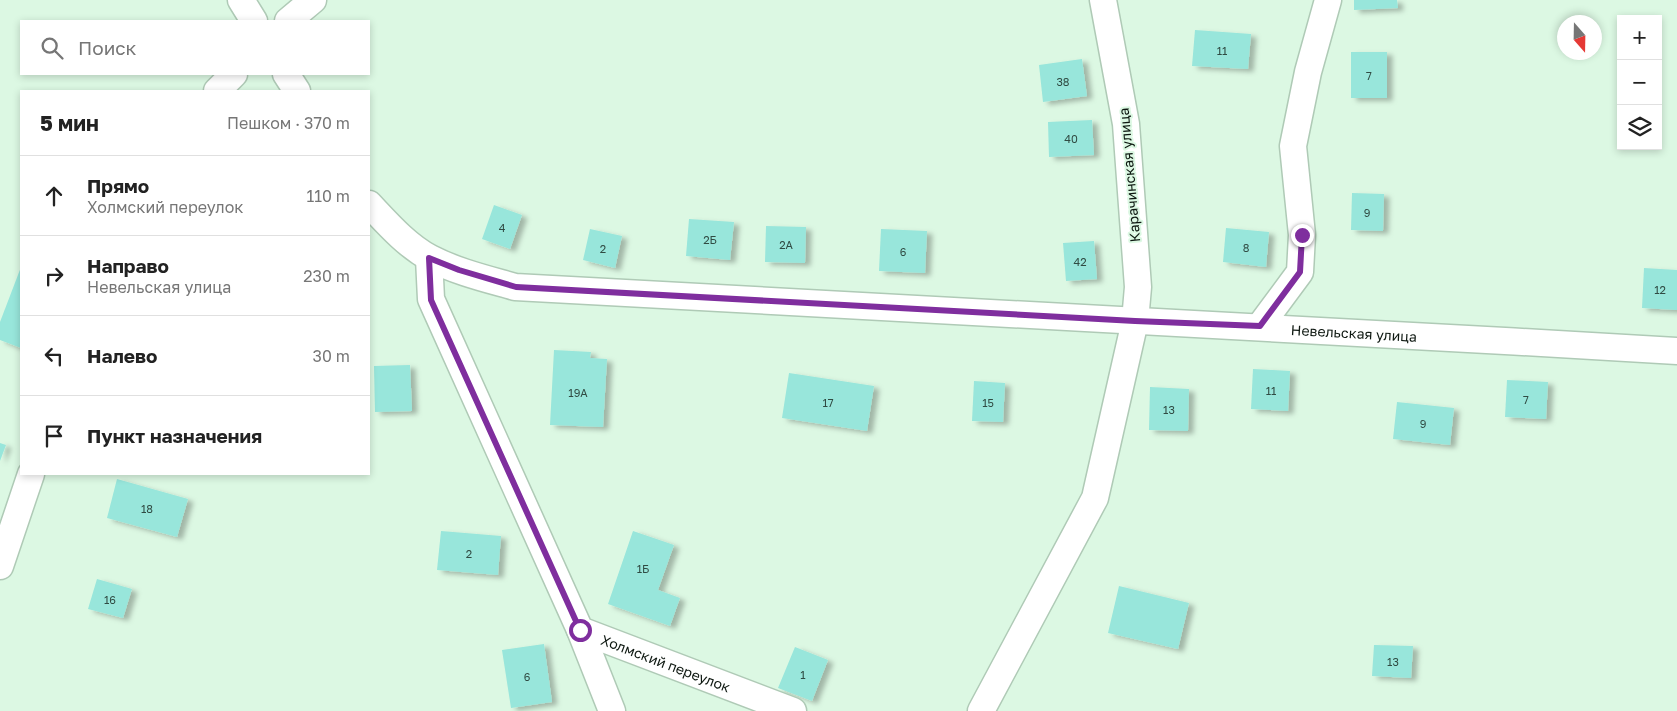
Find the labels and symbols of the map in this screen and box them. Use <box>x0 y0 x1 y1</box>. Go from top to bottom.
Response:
north arrow <box>1557 15 1602 60</box>
house number: 11 <box>1217 44 1227 57</box>
house number: 7 <box>1366 69 1372 82</box>
house number: 38 <box>1056 75 1070 88</box>
street label: Карачинская улица <box>1115 107 1143 243</box>
house number: 40 <box>1064 132 1078 145</box>
house number: 9 <box>1364 206 1370 219</box>
house number: 4 <box>499 221 506 234</box>
route end <box>1291 224 1314 247</box>
house number: 2Б <box>703 233 717 246</box>
house number: 2А <box>779 238 794 251</box>
house number: 8 <box>1243 241 1250 254</box>
house number: 2 <box>600 242 606 255</box>
house number: 6 <box>900 245 907 258</box>
house number: 42 <box>1073 255 1087 268</box>
house number: 12 <box>1654 283 1666 296</box>
street label: Невельская улица <box>1290 320 1418 344</box>
house number: 11 <box>1266 384 1276 397</box>
house number: 19А <box>568 386 588 399</box>
house number: 7 <box>1523 393 1529 406</box>
house number: 17 <box>822 396 834 409</box>
house number: 15 <box>982 396 994 409</box>
house number: 13 <box>1163 403 1175 416</box>
house number: 9 <box>1420 417 1426 430</box>
house number: 18 <box>141 502 153 515</box>
house number: 2 <box>466 547 472 560</box>
house number: 1Б <box>637 562 649 575</box>
house number: 16 <box>104 593 116 606</box>
route start <box>569 619 592 642</box>
street label: Холмский переулок <box>599 630 733 695</box>
house number: 13 <box>1387 655 1399 668</box>
house number: 1 <box>800 668 806 681</box>
house number: 6 <box>524 670 531 683</box>

